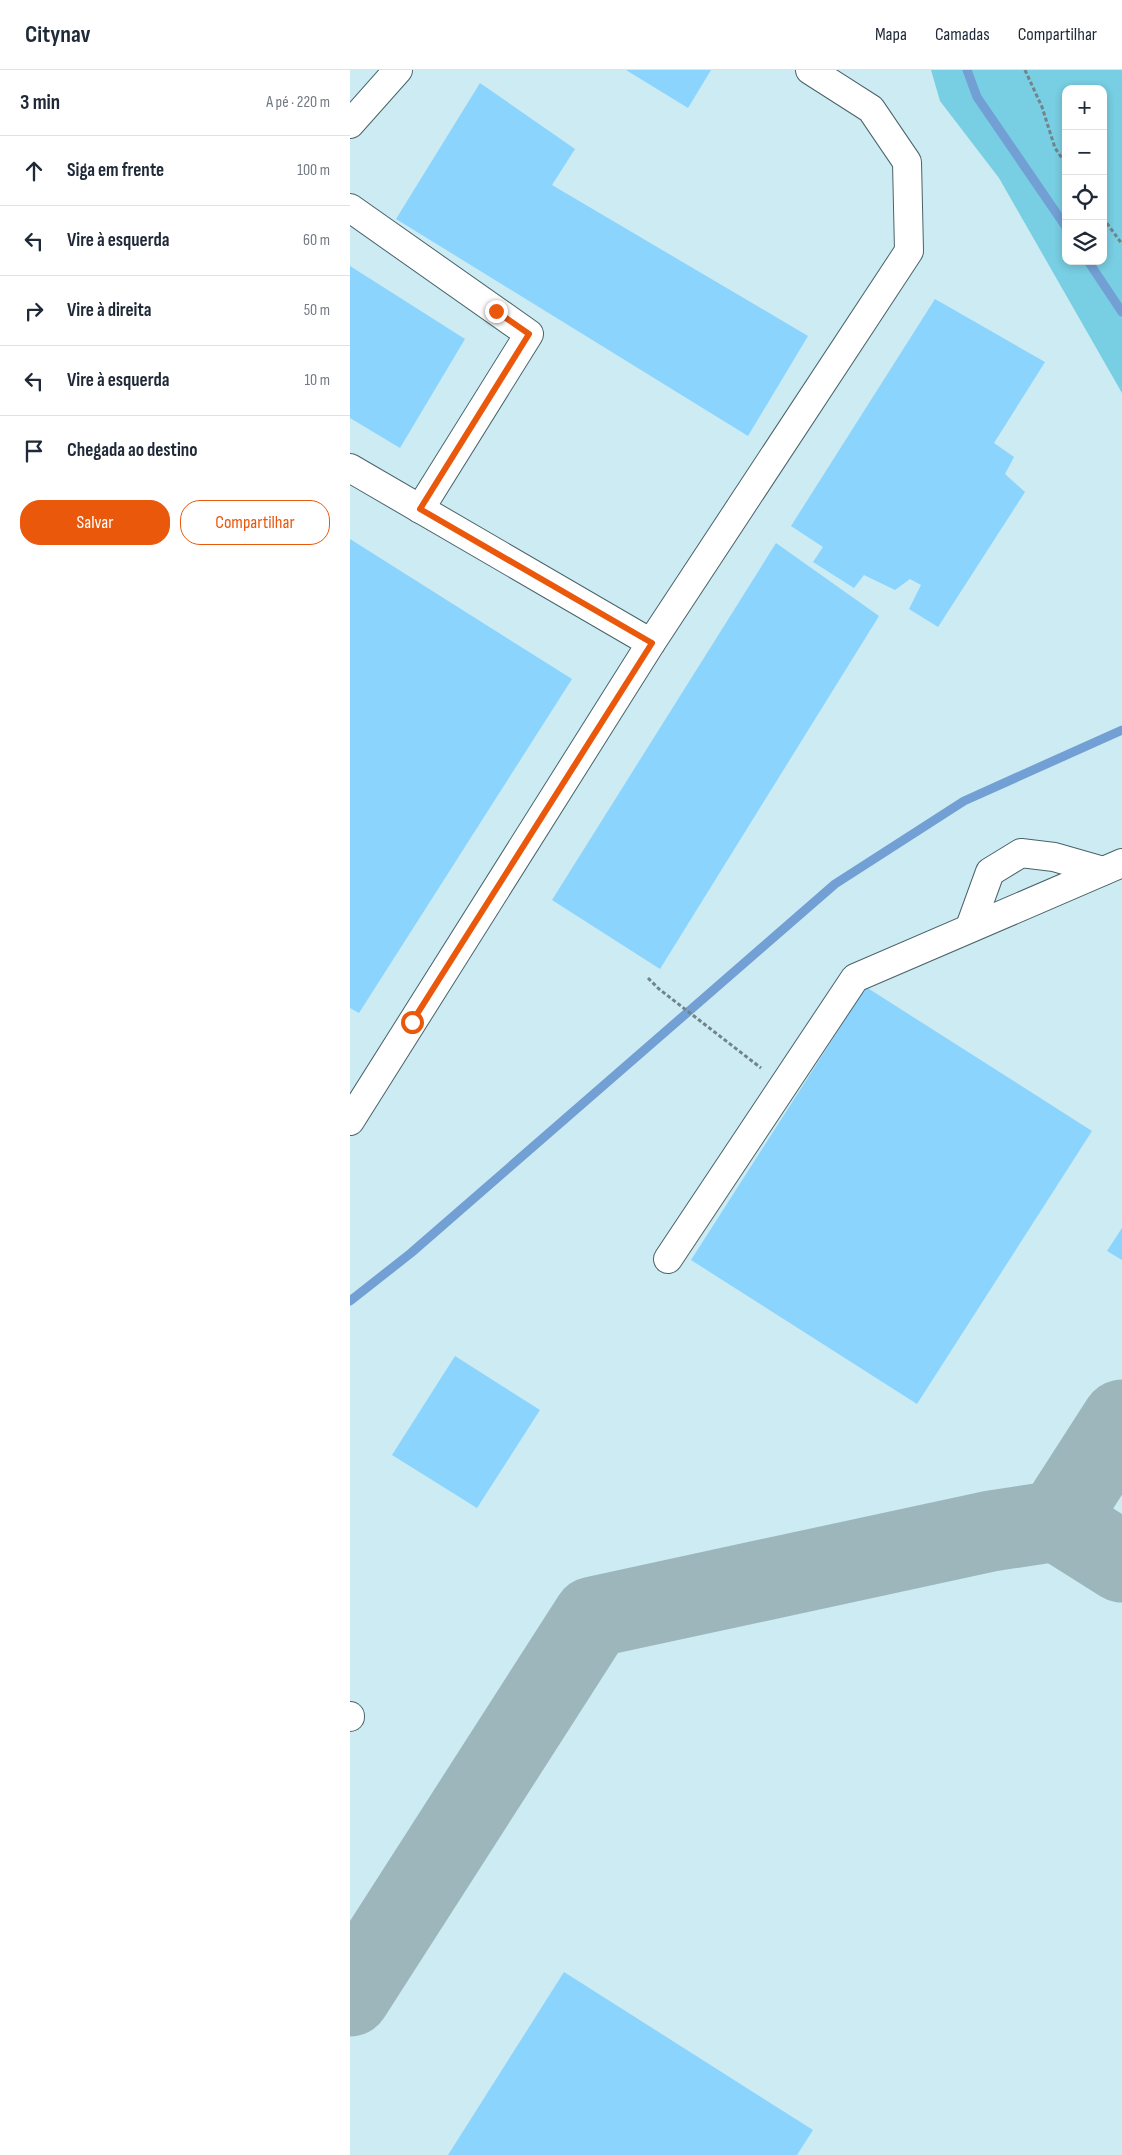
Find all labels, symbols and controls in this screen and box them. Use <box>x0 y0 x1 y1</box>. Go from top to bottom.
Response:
text: Citynav <box>25 20 91 49</box>
text: Mapa <box>875 24 907 45</box>
text: Camadas <box>935 24 990 45</box>
text: Compartilhar <box>1018 24 1097 45</box>
map controls <box>1062 85 1107 265</box>
button: + <box>1062 85 1107 130</box>
text: 3 min <box>20 90 60 115</box>
text: A pé · 220 m <box>266 93 330 112</box>
button: − <box>1062 130 1107 175</box>
icon: ahead <box>20 157 48 185</box>
text: Siga em frente <box>67 159 164 182</box>
text: 100 m <box>297 161 330 180</box>
button: locate <box>1062 175 1107 220</box>
button: layers <box>1062 220 1107 265</box>
icon: left <box>20 227 48 255</box>
text: Vire à esquerda <box>67 229 169 252</box>
text: 60 m <box>303 231 330 250</box>
icon: right <box>20 297 48 325</box>
text: Vire à direita <box>67 299 151 322</box>
route end <box>485 300 508 323</box>
text: 50 m <box>304 301 330 320</box>
icon: left <box>20 367 48 395</box>
text: Vire à esquerda <box>67 369 169 392</box>
text: 10 m <box>304 371 330 390</box>
icon: arrive <box>20 437 48 465</box>
text: Chegada ao destino <box>67 439 197 462</box>
button: Salvar <box>20 500 170 545</box>
button: Compartilhar <box>180 500 330 545</box>
route start <box>401 1011 424 1034</box>

